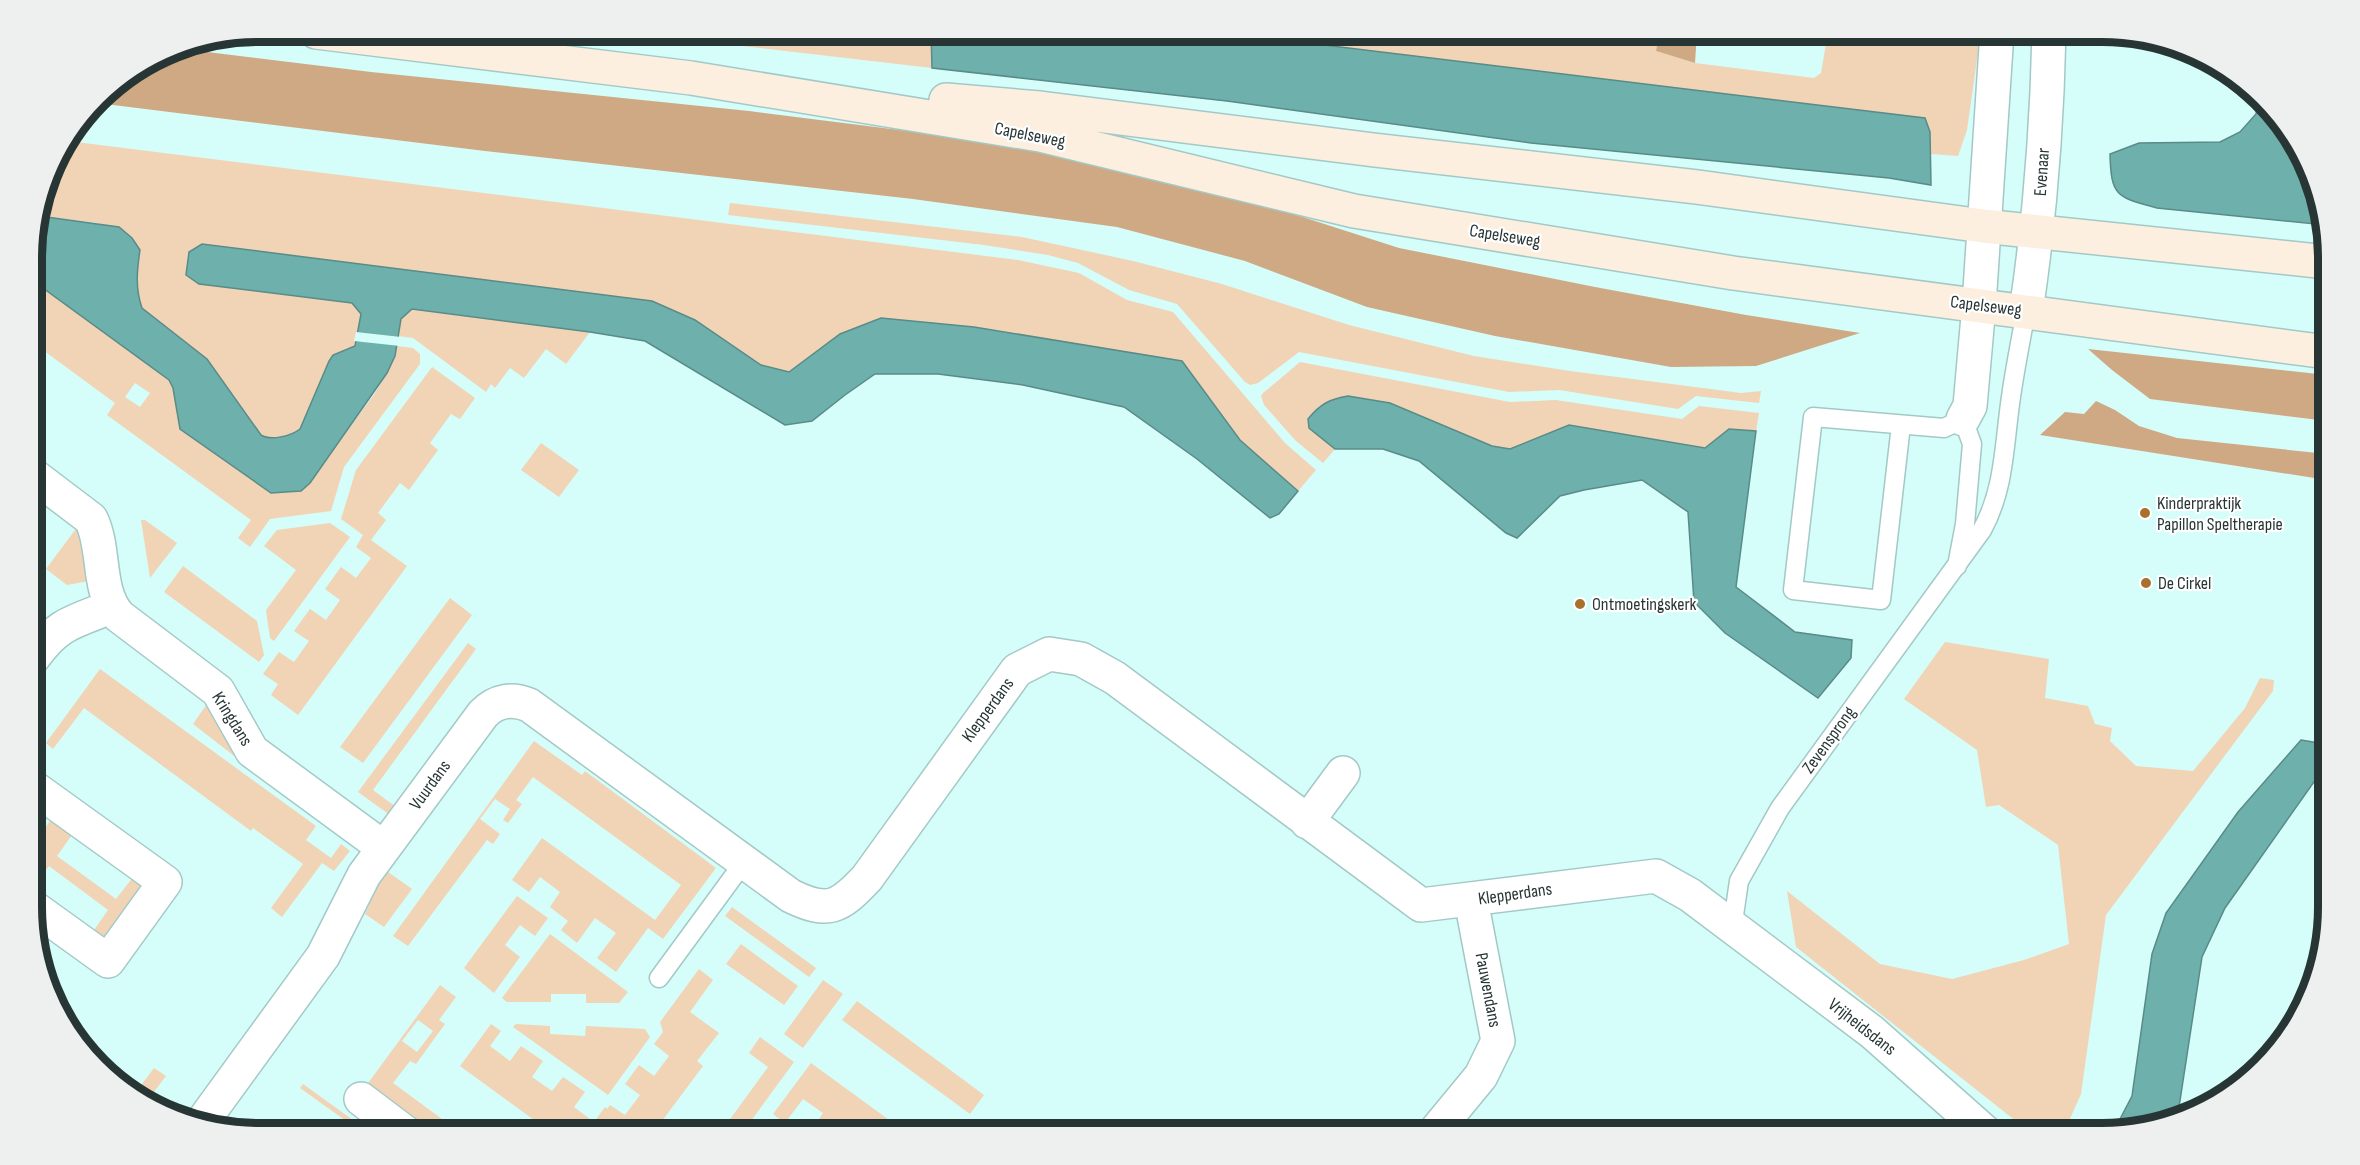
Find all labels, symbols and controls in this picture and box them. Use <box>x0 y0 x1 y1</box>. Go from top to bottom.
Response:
street label: Capelseweg <box>993 118 1067 152</box>
street label: Evenaar <box>2030 147 2054 197</box>
street label: Capelseweg <box>1468 220 1542 252</box>
street label: Capelseweg <box>1949 291 2023 321</box>
place label: Kinderpraktijk Papillon Speltherapie <box>2157 493 2283 535</box>
marker: Kinderpraktijk Papillon Speltherapie <box>2138 506 2152 520</box>
place label: De Cirkel <box>2158 573 2211 594</box>
marker: De Cirkel <box>2139 576 2153 590</box>
place label: Ontmoetingskerk <box>1592 594 1697 615</box>
marker: Ontmoetingskerk <box>1573 597 1587 611</box>
street label: Klepperdans <box>958 674 1018 746</box>
street label: Kringdans <box>207 688 257 750</box>
street label: Zevensprong <box>1798 703 1860 777</box>
street label: Vuurdans <box>405 756 455 814</box>
street label: Klepperdans <box>1477 878 1553 910</box>
street label: Pauwendans <box>1471 951 1505 1029</box>
street label: Vrijheidsdans <box>1824 994 1900 1060</box>

